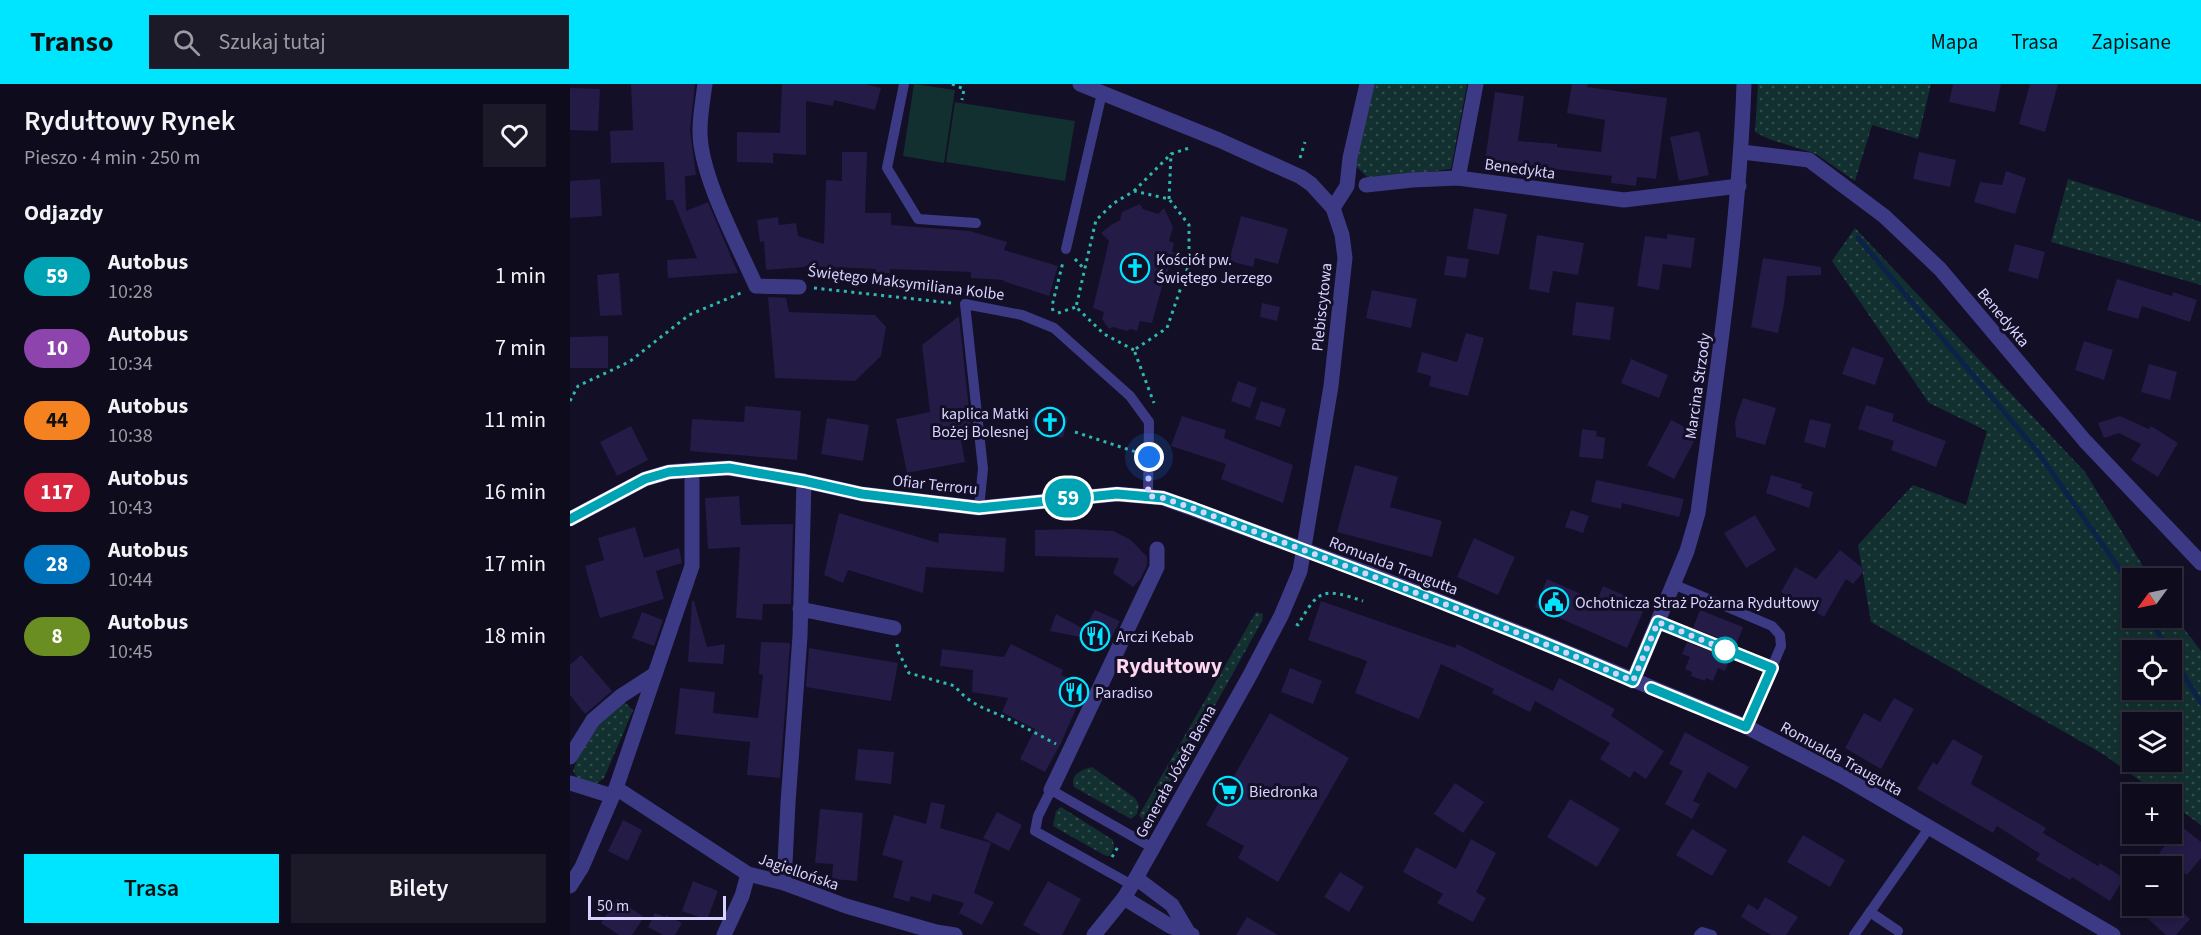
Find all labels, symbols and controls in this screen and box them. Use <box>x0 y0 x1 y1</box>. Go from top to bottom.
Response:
search box <box>149 15 569 69</box>
text: Transo <box>30 22 113 62</box>
icon: search <box>170 26 203 59</box>
text: Szukaj tutaj <box>218 26 326 58</box>
text: Mapa <box>1930 27 1978 57</box>
text: Trasa <box>2011 27 2058 57</box>
text: Zapisane <box>2091 27 2171 57</box>
text: Rydułtowy Rynek <box>24 101 235 141</box>
button: heart <box>483 104 546 167</box>
text: Pieszo · 4 min · 250 m <box>24 144 200 172</box>
street label: Benedykta <box>1483 153 1557 185</box>
text: Odjazdy <box>24 197 103 229</box>
text: Autobus <box>108 246 188 278</box>
place label: Kościół pw. Świętego Jerzego <box>1156 249 1272 289</box>
church icon: Kościół pw. Świętego Jerzego <box>1119 252 1151 284</box>
text: 1 min <box>495 260 546 292</box>
street label: Świętego Maksymiliana Kolbe <box>806 260 1006 306</box>
text: 59 <box>46 261 68 291</box>
street label: Plebiscytowa <box>1306 262 1338 352</box>
text: 10:28 <box>108 278 153 306</box>
street label: Benedykta <box>1972 283 2035 352</box>
text: Autobus <box>108 318 188 350</box>
street label: Marcina Strzody <box>1680 331 1716 441</box>
text: 7 min <box>495 332 546 364</box>
text: 10 <box>46 333 68 363</box>
text: 10:34 <box>108 350 153 378</box>
text: Autobus <box>108 390 188 422</box>
place label: kaplica Matki Bożej Bolesnej <box>932 403 1029 443</box>
text: 11 min <box>484 404 546 436</box>
text: 44 <box>46 405 68 435</box>
church icon: kaplica Matki Bożej Bolesnej <box>1034 406 1066 438</box>
text: 10:38 <box>108 422 153 450</box>
your location <box>1134 442 1164 472</box>
text: Autobus <box>108 462 188 494</box>
street label: Ofiar Terroru <box>891 470 978 500</box>
text: 16 min <box>484 476 546 508</box>
text: 117 <box>40 477 74 507</box>
line badge: 59 <box>1041 478 1095 518</box>
text: 59 <box>1057 483 1079 513</box>
text: 10:43 <box>108 494 153 522</box>
street label: Romualda Traugutta <box>1326 531 1461 601</box>
text: Autobus <box>108 534 188 566</box>
text: 17 min <box>484 548 546 580</box>
text: 28 <box>46 549 68 579</box>
text: 10:44 <box>108 566 153 594</box>
north arrow <box>2122 568 2182 628</box>
map controls <box>2122 568 2182 916</box>
public building icon: Ochotnicza Straż Pożarna Rydułtowy <box>1538 586 1570 618</box>
place label: Ochotnicza Straż Pożarna Rydułtowy <box>1575 592 1820 614</box>
text: Autobus <box>108 606 188 638</box>
text: 18 min <box>484 620 546 652</box>
restaurant icon: Arczi Kebab <box>1079 620 1111 652</box>
text: 8 <box>51 621 63 651</box>
place label: Arczi Kebab <box>1116 626 1194 648</box>
unlabelled marker <box>1712 637 1738 663</box>
text: 10:45 <box>108 638 153 666</box>
button: locate <box>2122 640 2182 700</box>
district label: Rydułtowy <box>1116 650 1223 682</box>
restaurant icon: Paradiso <box>1058 676 1090 708</box>
place label: Paradiso <box>1095 682 1153 704</box>
street label: Generała Józefa Bema <box>1130 701 1222 842</box>
button: layers <box>2122 712 2182 772</box>
street label: Romualda Traugutta <box>1776 716 1907 802</box>
supermarket icon: Biedronka <box>1212 775 1244 807</box>
place label: Biedronka <box>1249 781 1318 803</box>
button: + <box>2122 784 2182 844</box>
street label: Jagiellońska <box>755 848 842 896</box>
button: Trasa <box>24 854 279 923</box>
button: Bilety <box>291 854 546 923</box>
button: − <box>2122 856 2182 916</box>
scale bar <box>588 893 726 920</box>
text: 50 m <box>597 895 629 917</box>

